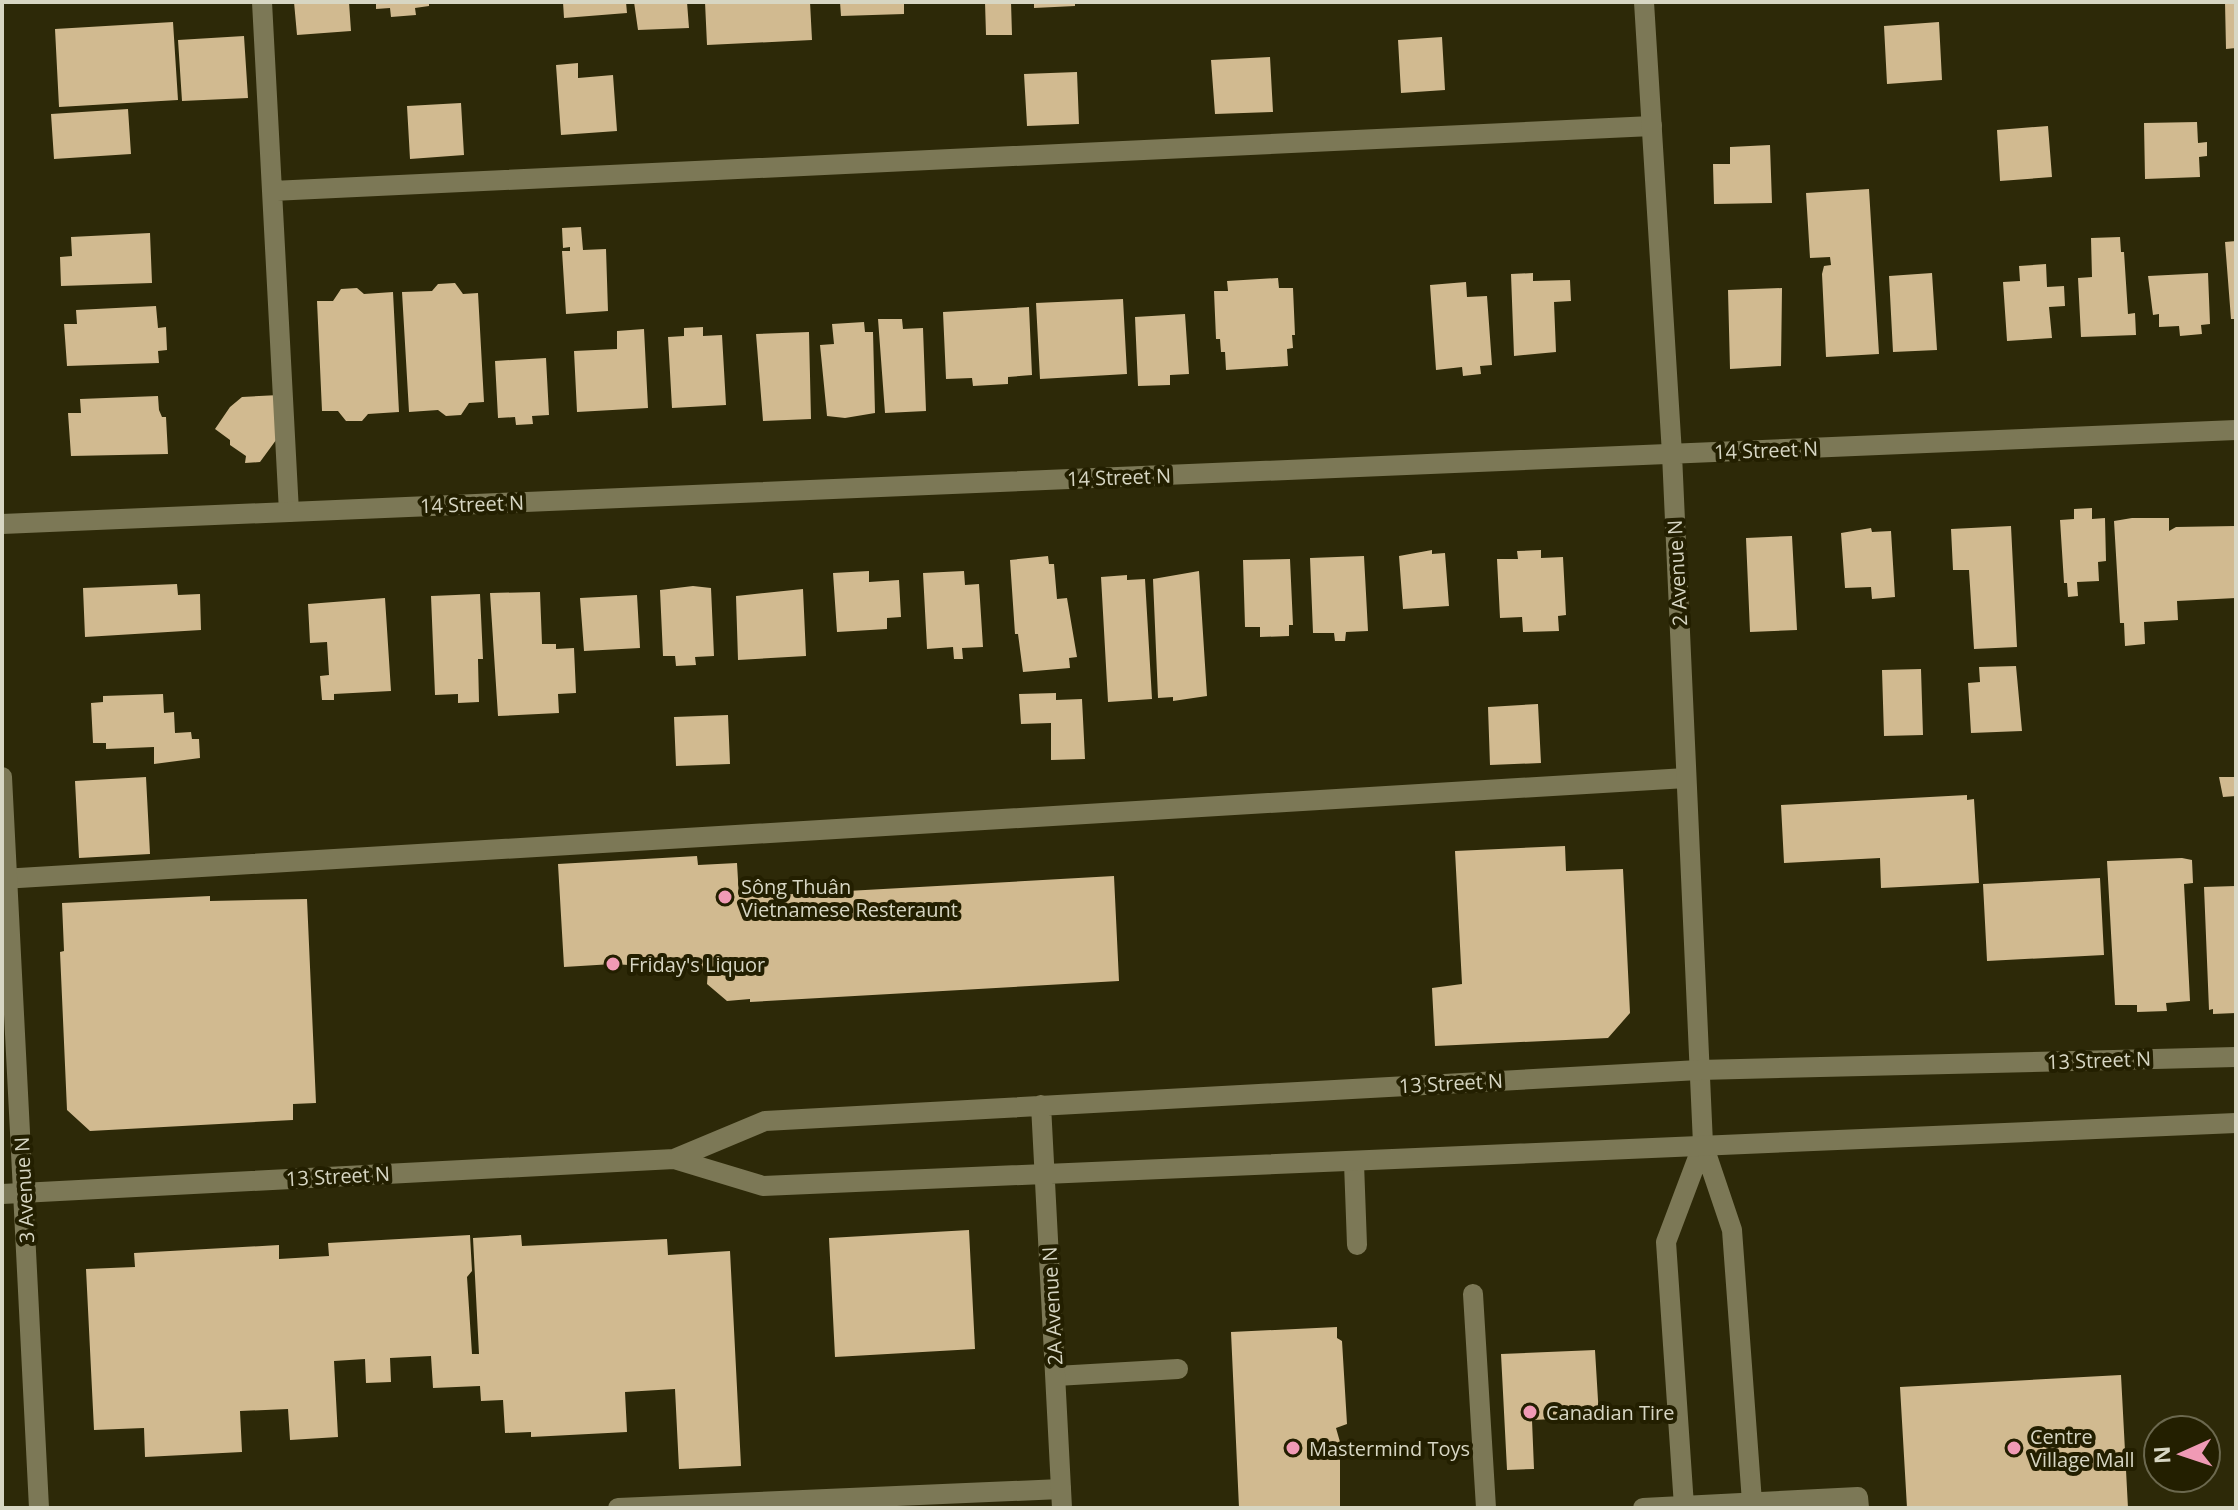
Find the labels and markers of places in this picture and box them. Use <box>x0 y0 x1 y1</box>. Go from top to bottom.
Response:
place label: Sông Thuân Vietnamese Resteraunt <box>741 873 958 923</box>
marker: Sông Thuân Vietnamese Resteraunt <box>716 888 734 906</box>
place label: Friday's Liquor <box>629 951 765 978</box>
marker: Friday's Liquor <box>604 955 622 973</box>
place label: Canadian Tire <box>1546 1399 1674 1426</box>
marker: Canadian Tire <box>1521 1403 1539 1421</box>
place label: Centre Village Mall <box>2030 1423 2135 1473</box>
place label: Mastermind Toys <box>1309 1435 1470 1462</box>
marker: Mastermind Toys <box>1284 1439 1302 1457</box>
marker: Centre Village Mall <box>2005 1439 2023 1457</box>

